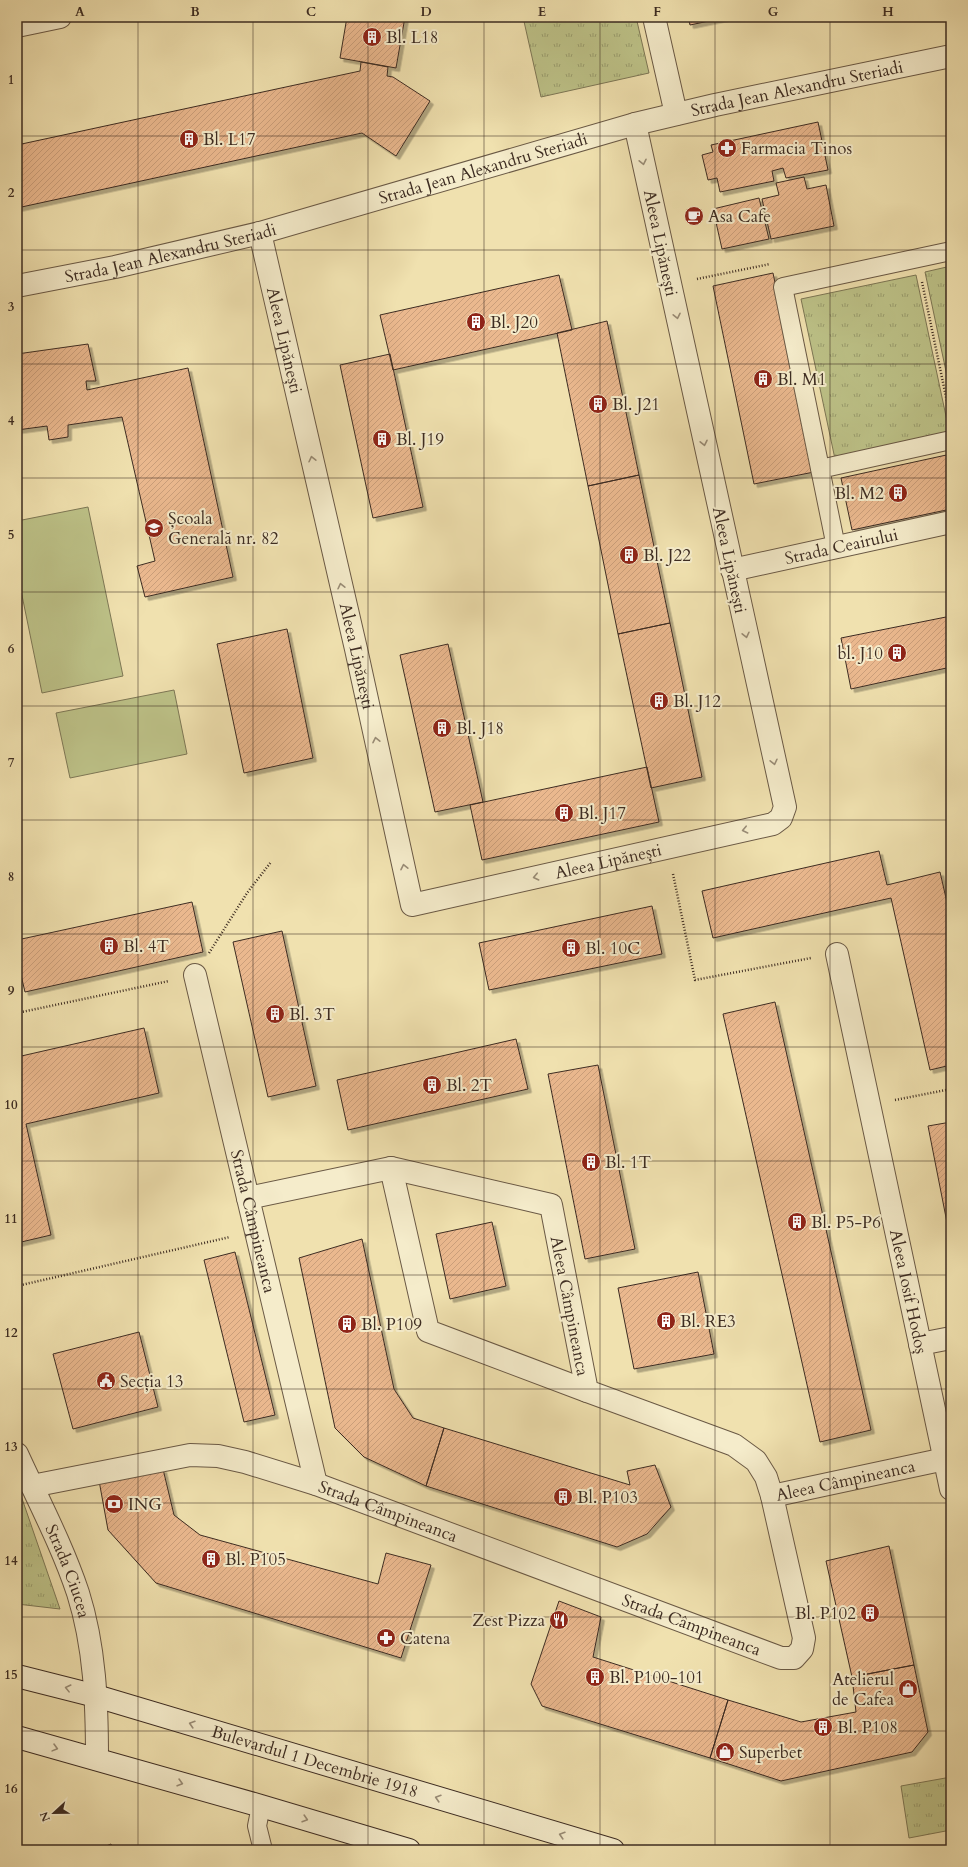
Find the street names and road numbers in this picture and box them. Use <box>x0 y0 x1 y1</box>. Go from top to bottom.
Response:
street label: Strada Jean Alexandru Steriadi <box>688 55 905 122</box>
street label: Strada Jean Alexandru Steriadi <box>376 127 590 210</box>
street label: Aleea Lipănești <box>638 188 683 299</box>
street label: Strada Jean Alexandru Steriadi <box>63 218 279 288</box>
street label: Aleea Lipănești <box>261 285 308 396</box>
street label: Aleea Lipănești <box>707 505 752 616</box>
street label: Strada Ceairului <box>783 523 901 570</box>
street label: Aleea Lipănești <box>334 601 380 712</box>
street label: Aleea Lipănești <box>553 838 664 885</box>
street label: Strada Câmpineanca <box>225 1147 281 1296</box>
street label: Aleea Iosif Hodoș <box>884 1227 933 1356</box>
street label: Aleea Câmpineanca <box>545 1234 594 1379</box>
street label: Aleea Câmpineanca <box>774 1455 918 1507</box>
street label: Strada Câmpineanca <box>315 1475 461 1548</box>
street label: Strada Ciucea <box>40 1521 96 1621</box>
street label: Strada Câmpineanca <box>619 1589 765 1662</box>
street label: Bulevardul 1 Decembrie 1918 <box>209 1720 421 1803</box>

